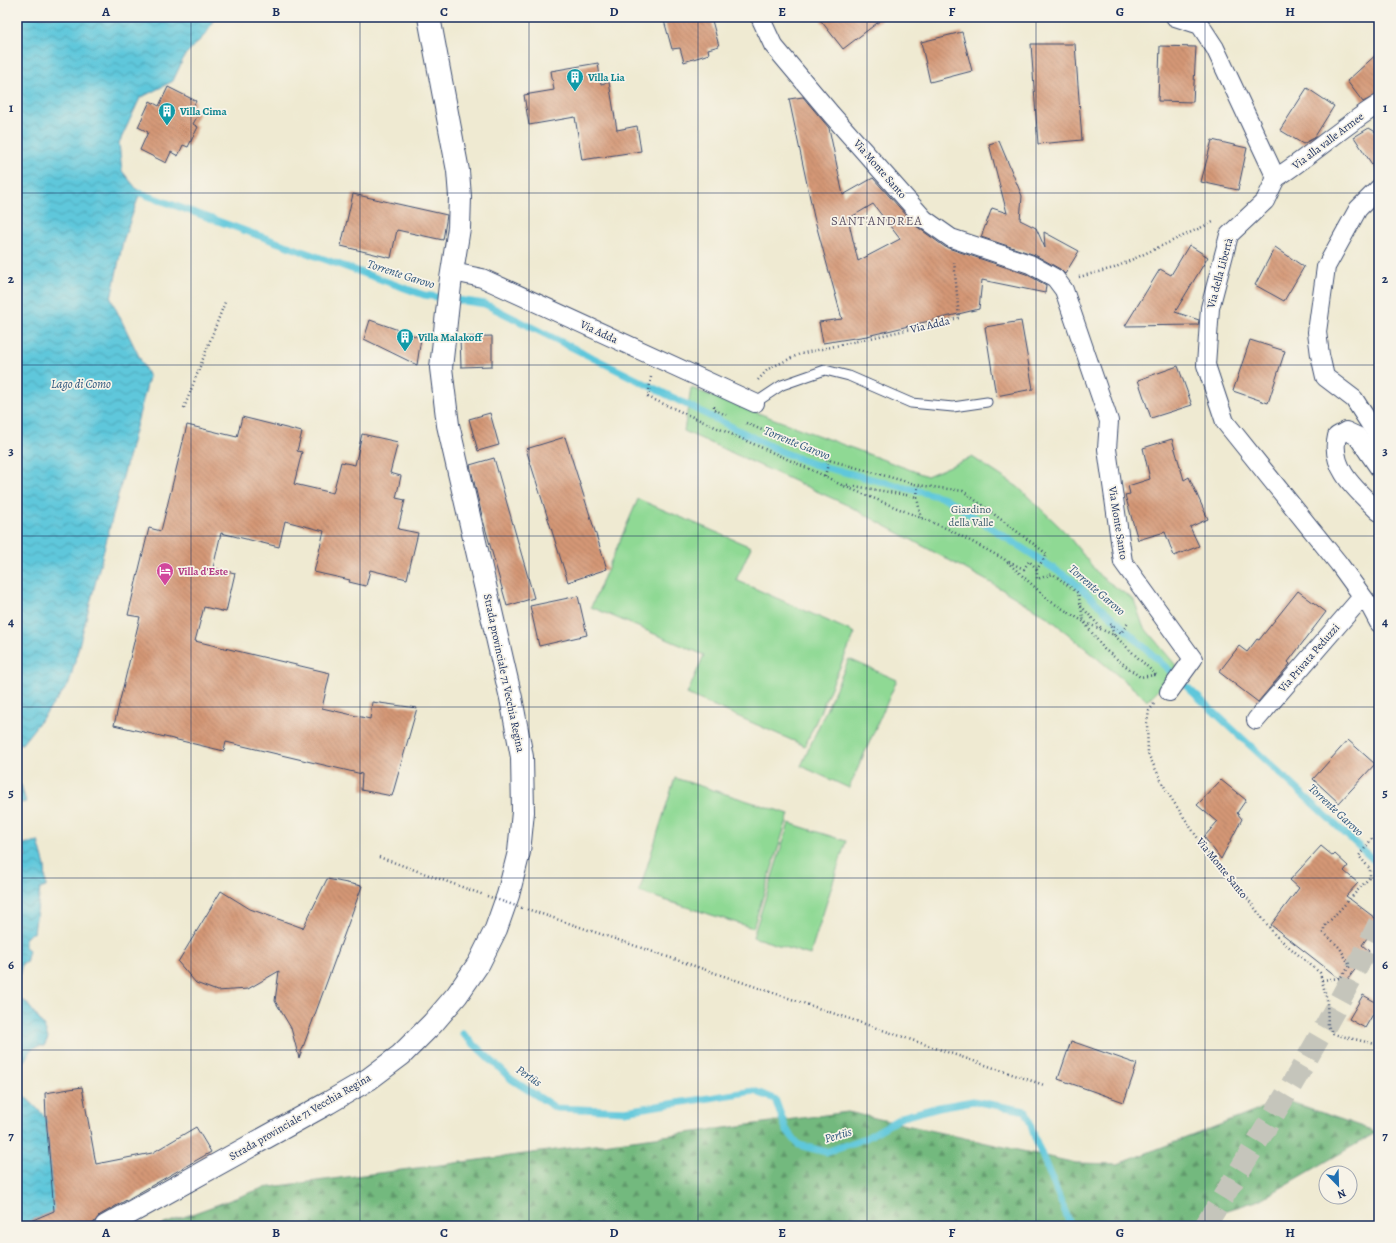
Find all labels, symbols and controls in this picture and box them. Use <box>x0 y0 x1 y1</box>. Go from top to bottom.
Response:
text: A <box>101 3 111 20</box>
text: B <box>272 3 280 20</box>
text: C <box>440 3 448 20</box>
text: D <box>609 3 619 20</box>
text: E <box>778 3 786 20</box>
text: F <box>949 3 956 20</box>
text: G <box>1116 3 1124 20</box>
text: H <box>1285 3 1295 20</box>
building icon: Villa Lia <box>565 67 585 92</box>
place label: Villa Lia <box>587 70 626 85</box>
text: 1 <box>9 99 14 116</box>
text: 1 <box>1383 99 1388 116</box>
building icon: Villa Cima <box>157 101 177 126</box>
place label: Villa Cima <box>179 104 228 119</box>
street label: Via alla valle Armee <box>1288 109 1367 174</box>
street label: Via Monte Santo <box>849 135 910 202</box>
district label: SANT'ANDREA <box>831 212 923 229</box>
street label: Via della Libertà <box>1203 235 1237 311</box>
water label: Torrente Garovo <box>365 256 437 292</box>
text: 2 <box>8 270 15 287</box>
text: 2 <box>1382 270 1389 287</box>
street label: Via Adda <box>908 313 952 337</box>
street label: Via Adda <box>577 316 621 348</box>
building icon: Villa Malakoff <box>395 327 415 352</box>
place label: Villa Malakoff <box>417 330 484 345</box>
water label: Lago di Como <box>51 376 111 392</box>
water label: Torrente Garovo <box>762 422 833 464</box>
text: 3 <box>8 442 14 459</box>
text: 3 <box>1382 442 1388 459</box>
street label: Via Monte Santo <box>1105 484 1131 561</box>
park label: Giardino della Valle <box>949 502 993 530</box>
hotel icon: Villa d'Este <box>155 561 175 586</box>
water label: Torrente Garovo <box>1065 561 1129 619</box>
place label: Villa d'Este <box>177 564 228 579</box>
street label: Strada provinciale 71 Vecchia Regina <box>480 592 528 754</box>
text: 4 <box>8 613 14 630</box>
text: 4 <box>1382 613 1388 630</box>
street label: Via Privata Peduzzi <box>1274 621 1343 696</box>
water label: Torrente Garovo <box>1305 780 1367 840</box>
text: 5 <box>8 784 14 801</box>
text: 5 <box>1382 784 1388 801</box>
street label: Via Monte Santo <box>1192 834 1251 902</box>
text: 6 <box>8 956 14 973</box>
text: 6 <box>1382 956 1388 973</box>
water label: Pertüs <box>513 1062 545 1090</box>
street label: Strada provinciale 71 Vecchia Regina <box>226 1070 374 1164</box>
water label: Pertüs <box>822 1123 854 1147</box>
text: 7 <box>8 1127 14 1144</box>
text: 7 <box>1382 1127 1388 1144</box>
north arrow <box>1318 1165 1358 1205</box>
text: N <box>1335 1185 1348 1202</box>
text: A <box>101 1224 111 1241</box>
text: B <box>272 1224 280 1241</box>
text: C <box>440 1224 448 1241</box>
text: D <box>609 1224 619 1241</box>
text: E <box>778 1224 786 1241</box>
text: F <box>949 1224 956 1241</box>
text: G <box>1116 1224 1124 1241</box>
text: H <box>1285 1224 1295 1241</box>

